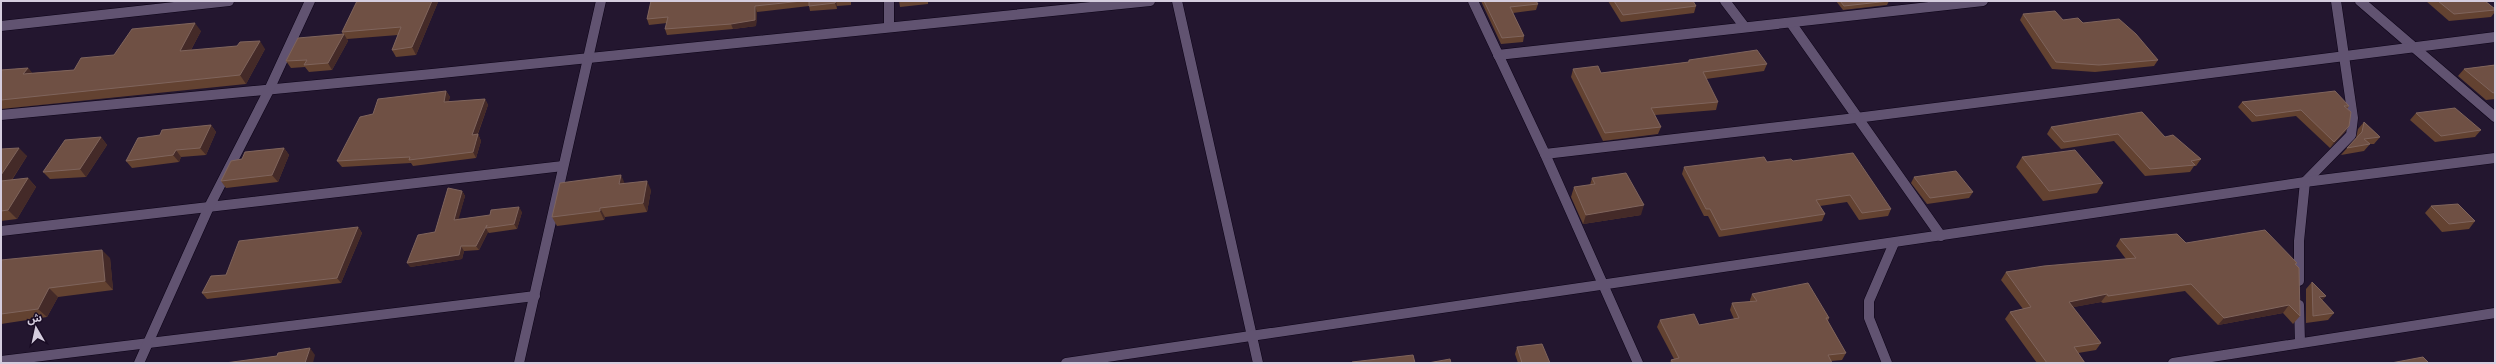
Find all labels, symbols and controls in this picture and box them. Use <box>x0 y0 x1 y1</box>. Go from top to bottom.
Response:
north arrow <box>16 308 56 348</box>
text: ش <box>26 310 43 326</box>

